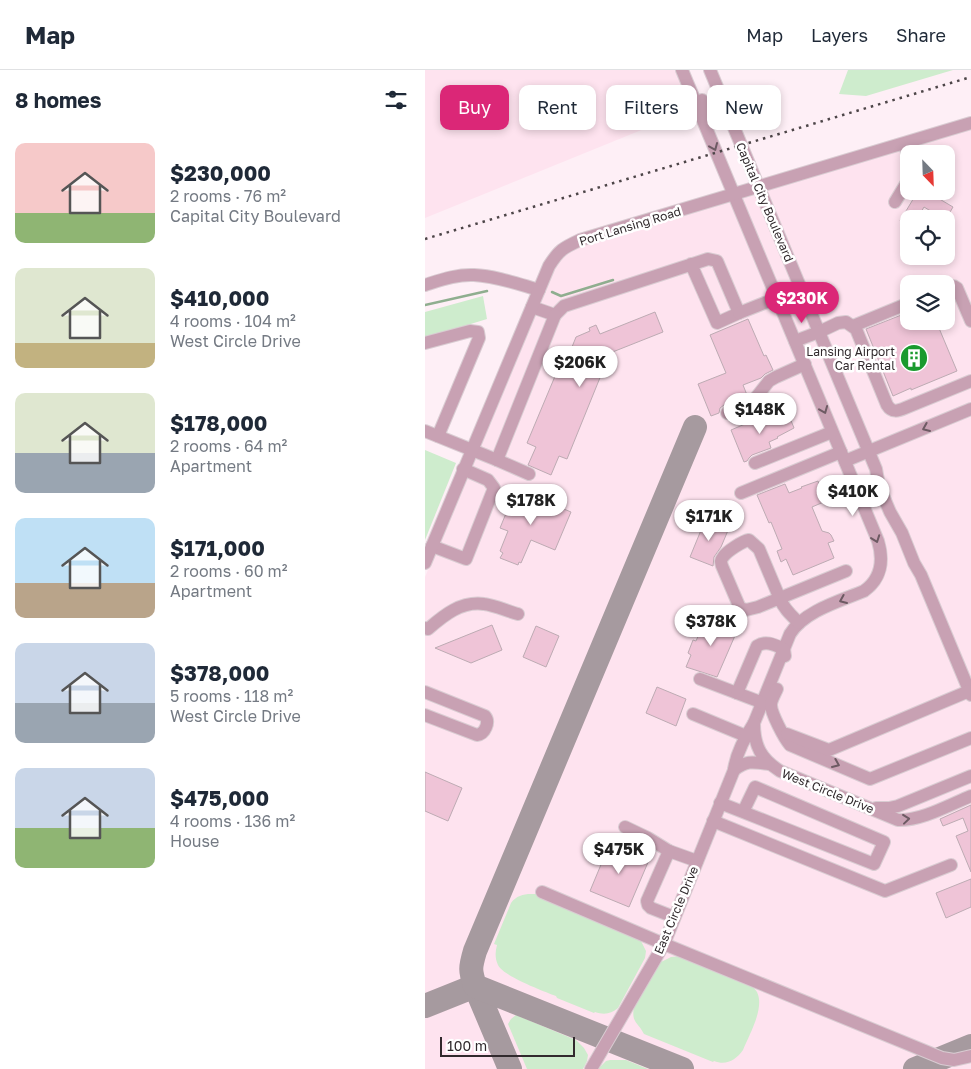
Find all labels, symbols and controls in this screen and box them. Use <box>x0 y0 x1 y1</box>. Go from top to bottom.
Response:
text: Map <box>25 20 75 49</box>
text: Map <box>746 24 783 46</box>
text: Layers <box>811 24 868 46</box>
text: Share <box>896 24 946 46</box>
chip: Buy <box>440 85 509 130</box>
chip: Rent <box>519 85 596 130</box>
chip: Filters <box>606 85 697 130</box>
chip: New <box>707 85 781 130</box>
icon: filters <box>382 86 410 114</box>
text: 8 homes <box>15 87 102 113</box>
street label: Capital City Boulevard <box>733 140 797 264</box>
one-way arrow <box>708 142 719 151</box>
north arrow <box>900 145 955 200</box>
map controls <box>900 145 955 330</box>
text: $230,000 <box>170 160 271 186</box>
icon: home <box>55 163 115 223</box>
text: 2 rooms · 76 m² <box>170 186 286 206</box>
street label: Port Lansing Road <box>577 203 683 249</box>
text: Capital City Boulevard <box>170 206 341 226</box>
button: locate <box>900 210 955 265</box>
button: layers <box>900 275 955 330</box>
pin: $230K <box>767 282 837 324</box>
text: $410,000 <box>170 285 269 311</box>
icon: home <box>55 288 115 348</box>
text: $230K <box>776 288 828 308</box>
text: 4 rooms · 104 m² <box>170 311 296 331</box>
text: West Circle Drive <box>170 331 301 351</box>
building icon: Lansing Airport Car Rental <box>899 343 929 373</box>
place label: Lansing Airport Car Rental <box>806 344 895 373</box>
pin: $206K <box>545 346 615 388</box>
text: $206K <box>554 352 606 372</box>
pin: $148K <box>725 392 795 435</box>
text: $148K <box>735 399 785 419</box>
one-way arrow <box>817 405 828 414</box>
text: $178,000 <box>170 410 267 436</box>
icon: home <box>55 413 115 473</box>
one-way arrow <box>922 421 931 432</box>
text: 2 rooms · 64 m² <box>170 436 287 456</box>
text: Apartment <box>170 456 252 476</box>
pin: $410K <box>818 474 888 517</box>
text: $410K <box>828 481 878 501</box>
pin: $178K <box>496 484 566 526</box>
text: $178K <box>506 490 556 510</box>
pin: $171K <box>674 500 744 542</box>
text: $171K <box>685 506 733 526</box>
one-way arrow <box>870 534 880 542</box>
text: $171,000 <box>170 535 265 561</box>
icon: home <box>55 538 115 598</box>
text: 2 rooms · 60 m² <box>170 561 288 581</box>
text: Apartment <box>170 581 252 601</box>
one-way arrow <box>839 594 848 604</box>
pin: $378K <box>676 604 746 647</box>
text: $378K <box>685 611 737 631</box>
text: $378,000 <box>170 660 269 686</box>
icon: home <box>55 663 115 723</box>
text: 5 rooms · 118 m² <box>170 686 293 706</box>
text: West Circle Drive <box>170 706 301 726</box>
one-way arrow <box>831 758 840 769</box>
street label: West Circle Drive <box>780 766 876 816</box>
text: $475,000 <box>170 785 269 811</box>
icon: home <box>55 788 115 848</box>
text: 4 rooms · 136 m² <box>170 811 295 831</box>
one-way arrow <box>903 814 911 825</box>
text: House <box>170 831 219 851</box>
pin: $475K <box>584 832 654 875</box>
text: $475K <box>594 839 644 859</box>
street label: East Circle Drive <box>651 864 701 956</box>
scale bar <box>440 1034 575 1057</box>
text: 100 m <box>447 1037 487 1054</box>

